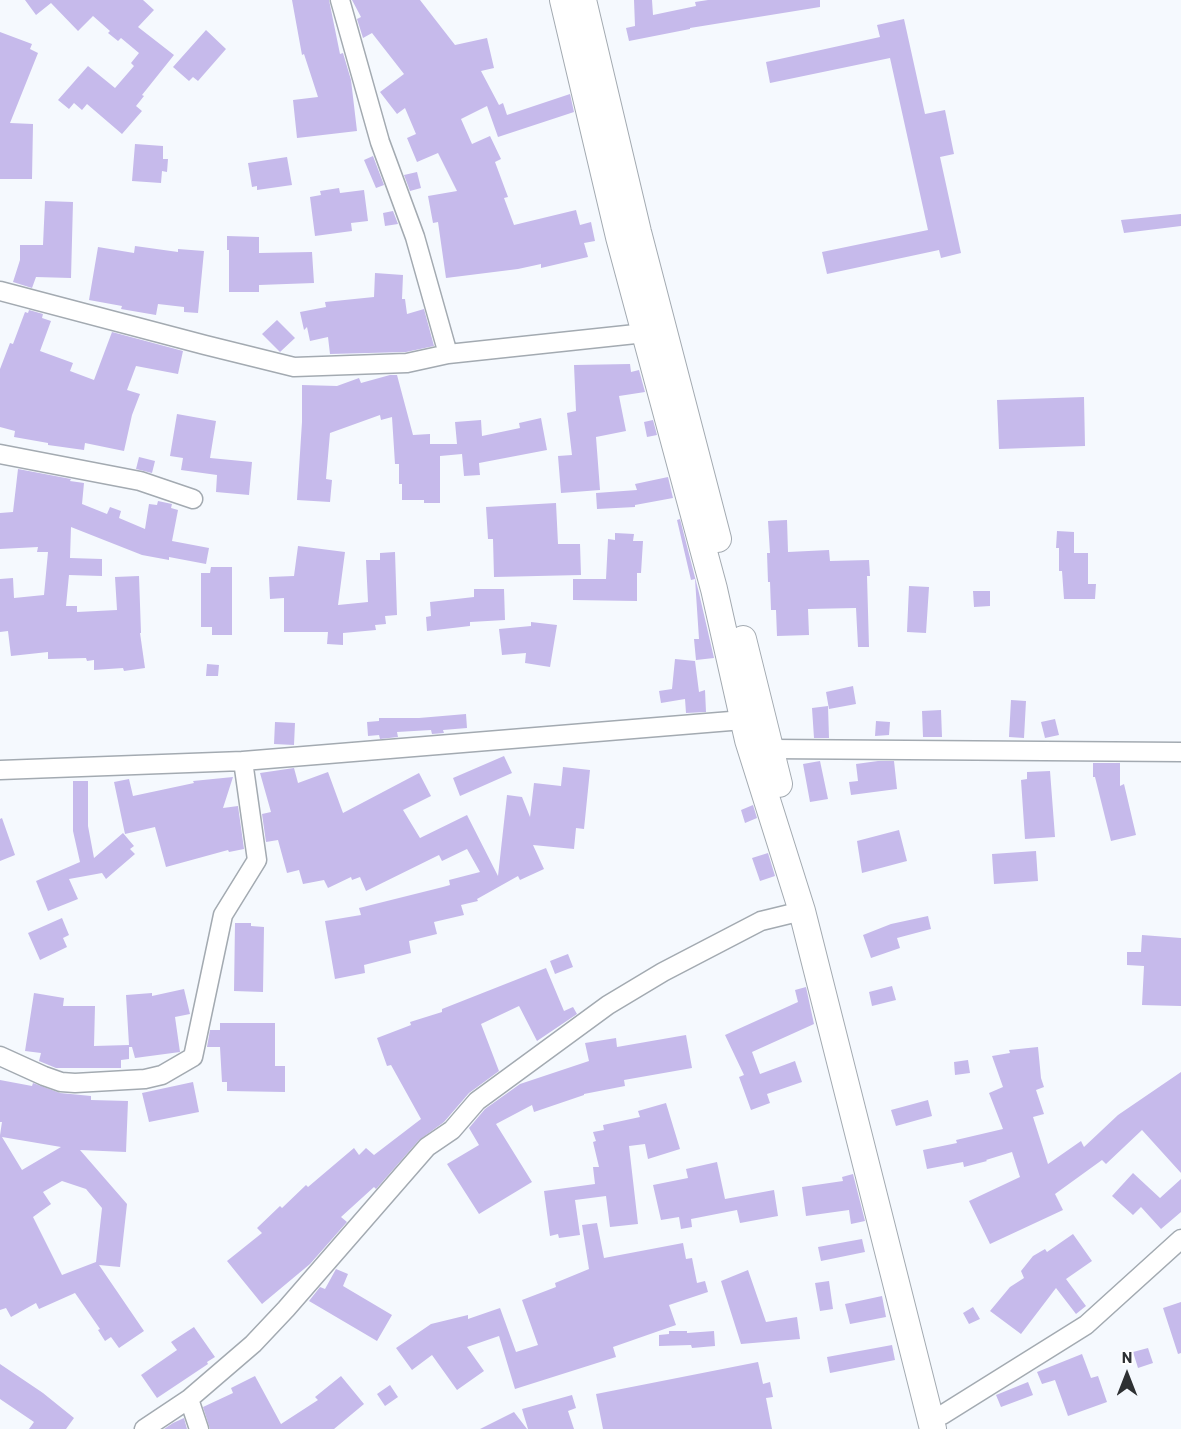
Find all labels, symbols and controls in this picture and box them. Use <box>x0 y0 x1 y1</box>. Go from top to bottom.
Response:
north arrow <box>1097 1345 1157 1405</box>
text: N <box>1122 1347 1132 1366</box>

